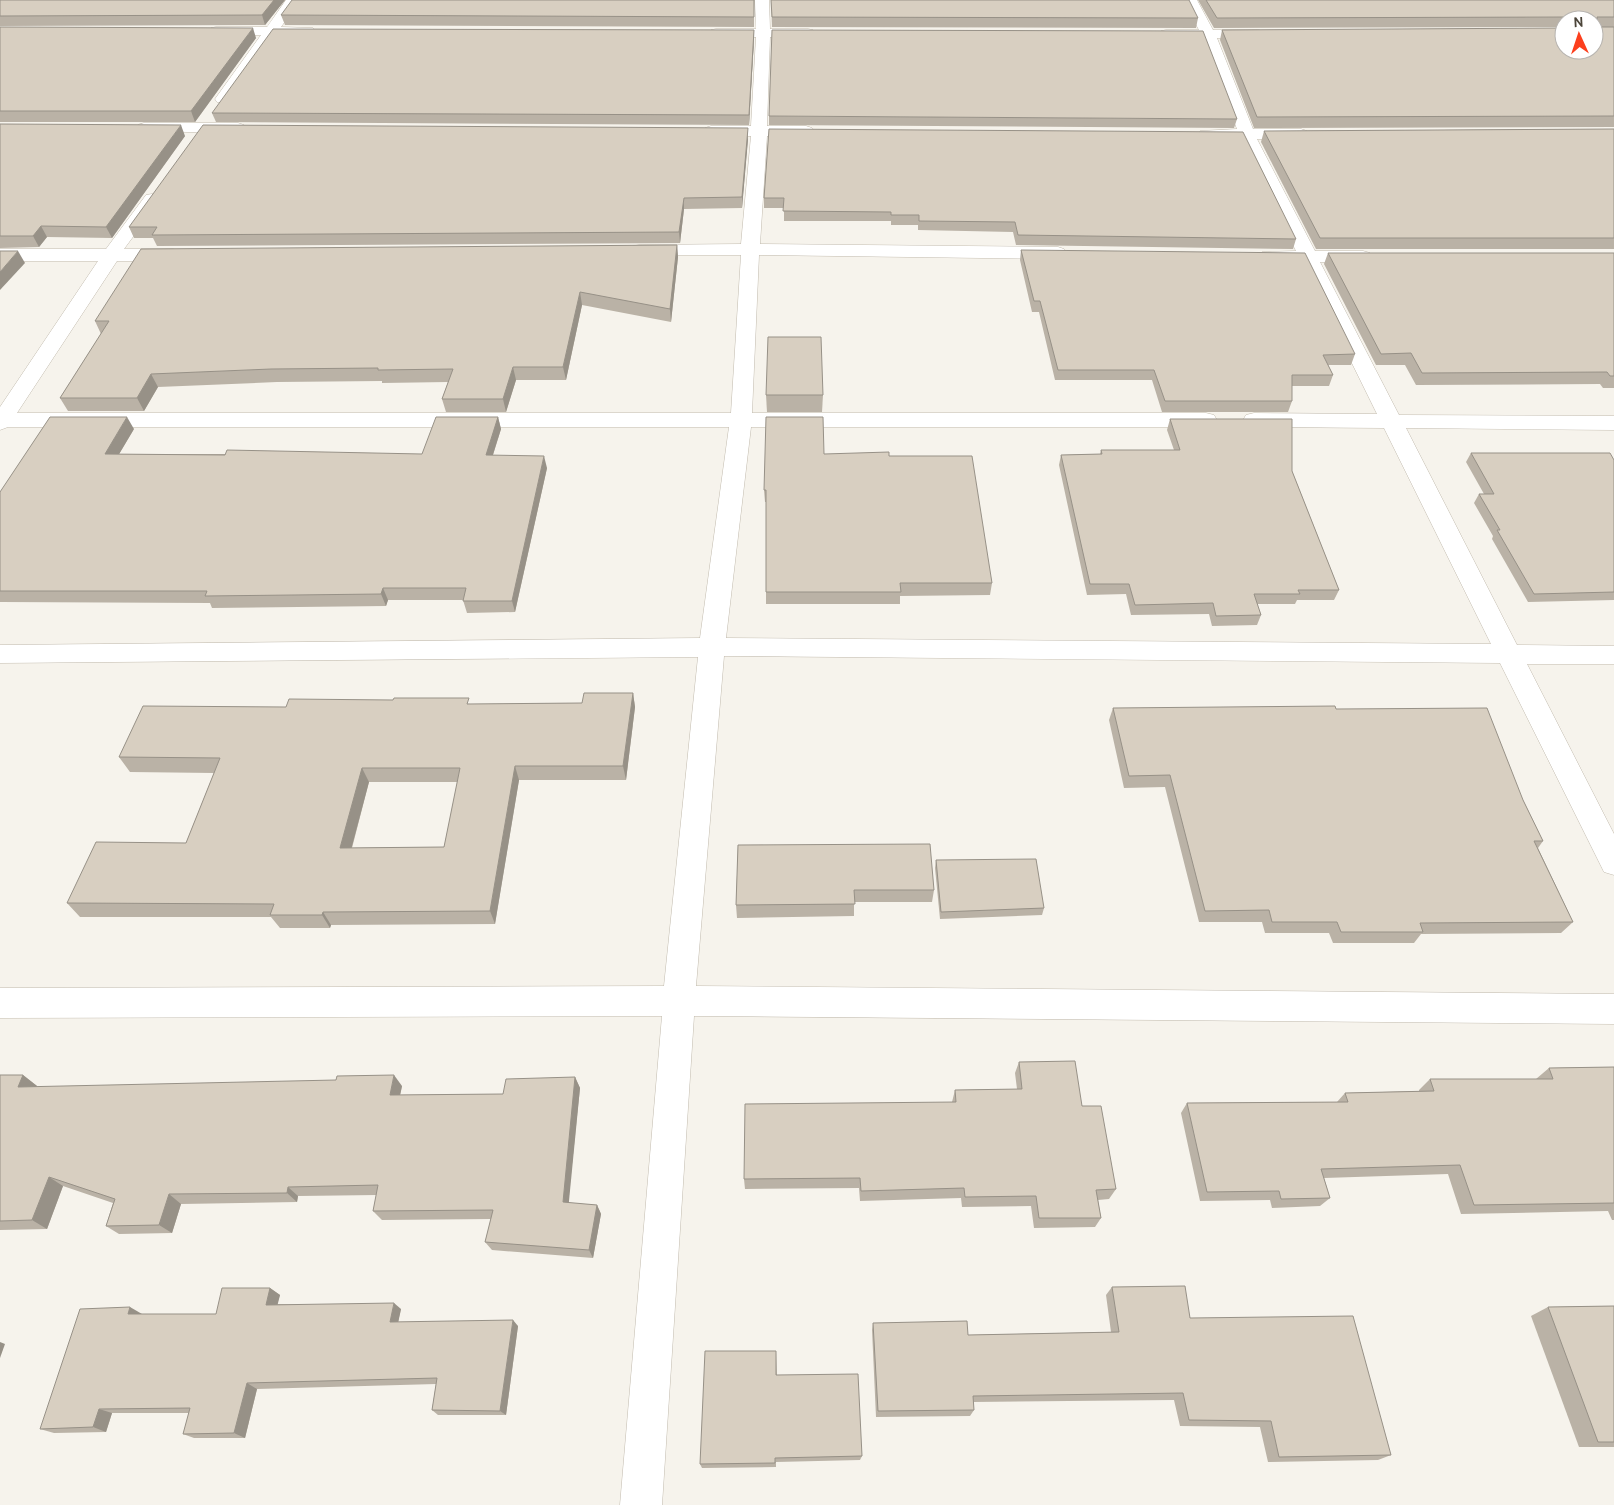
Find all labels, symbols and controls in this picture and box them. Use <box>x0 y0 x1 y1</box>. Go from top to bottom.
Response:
north arrow <box>1554 10 1604 60</box>
text: N <box>1573 13 1584 31</box>

